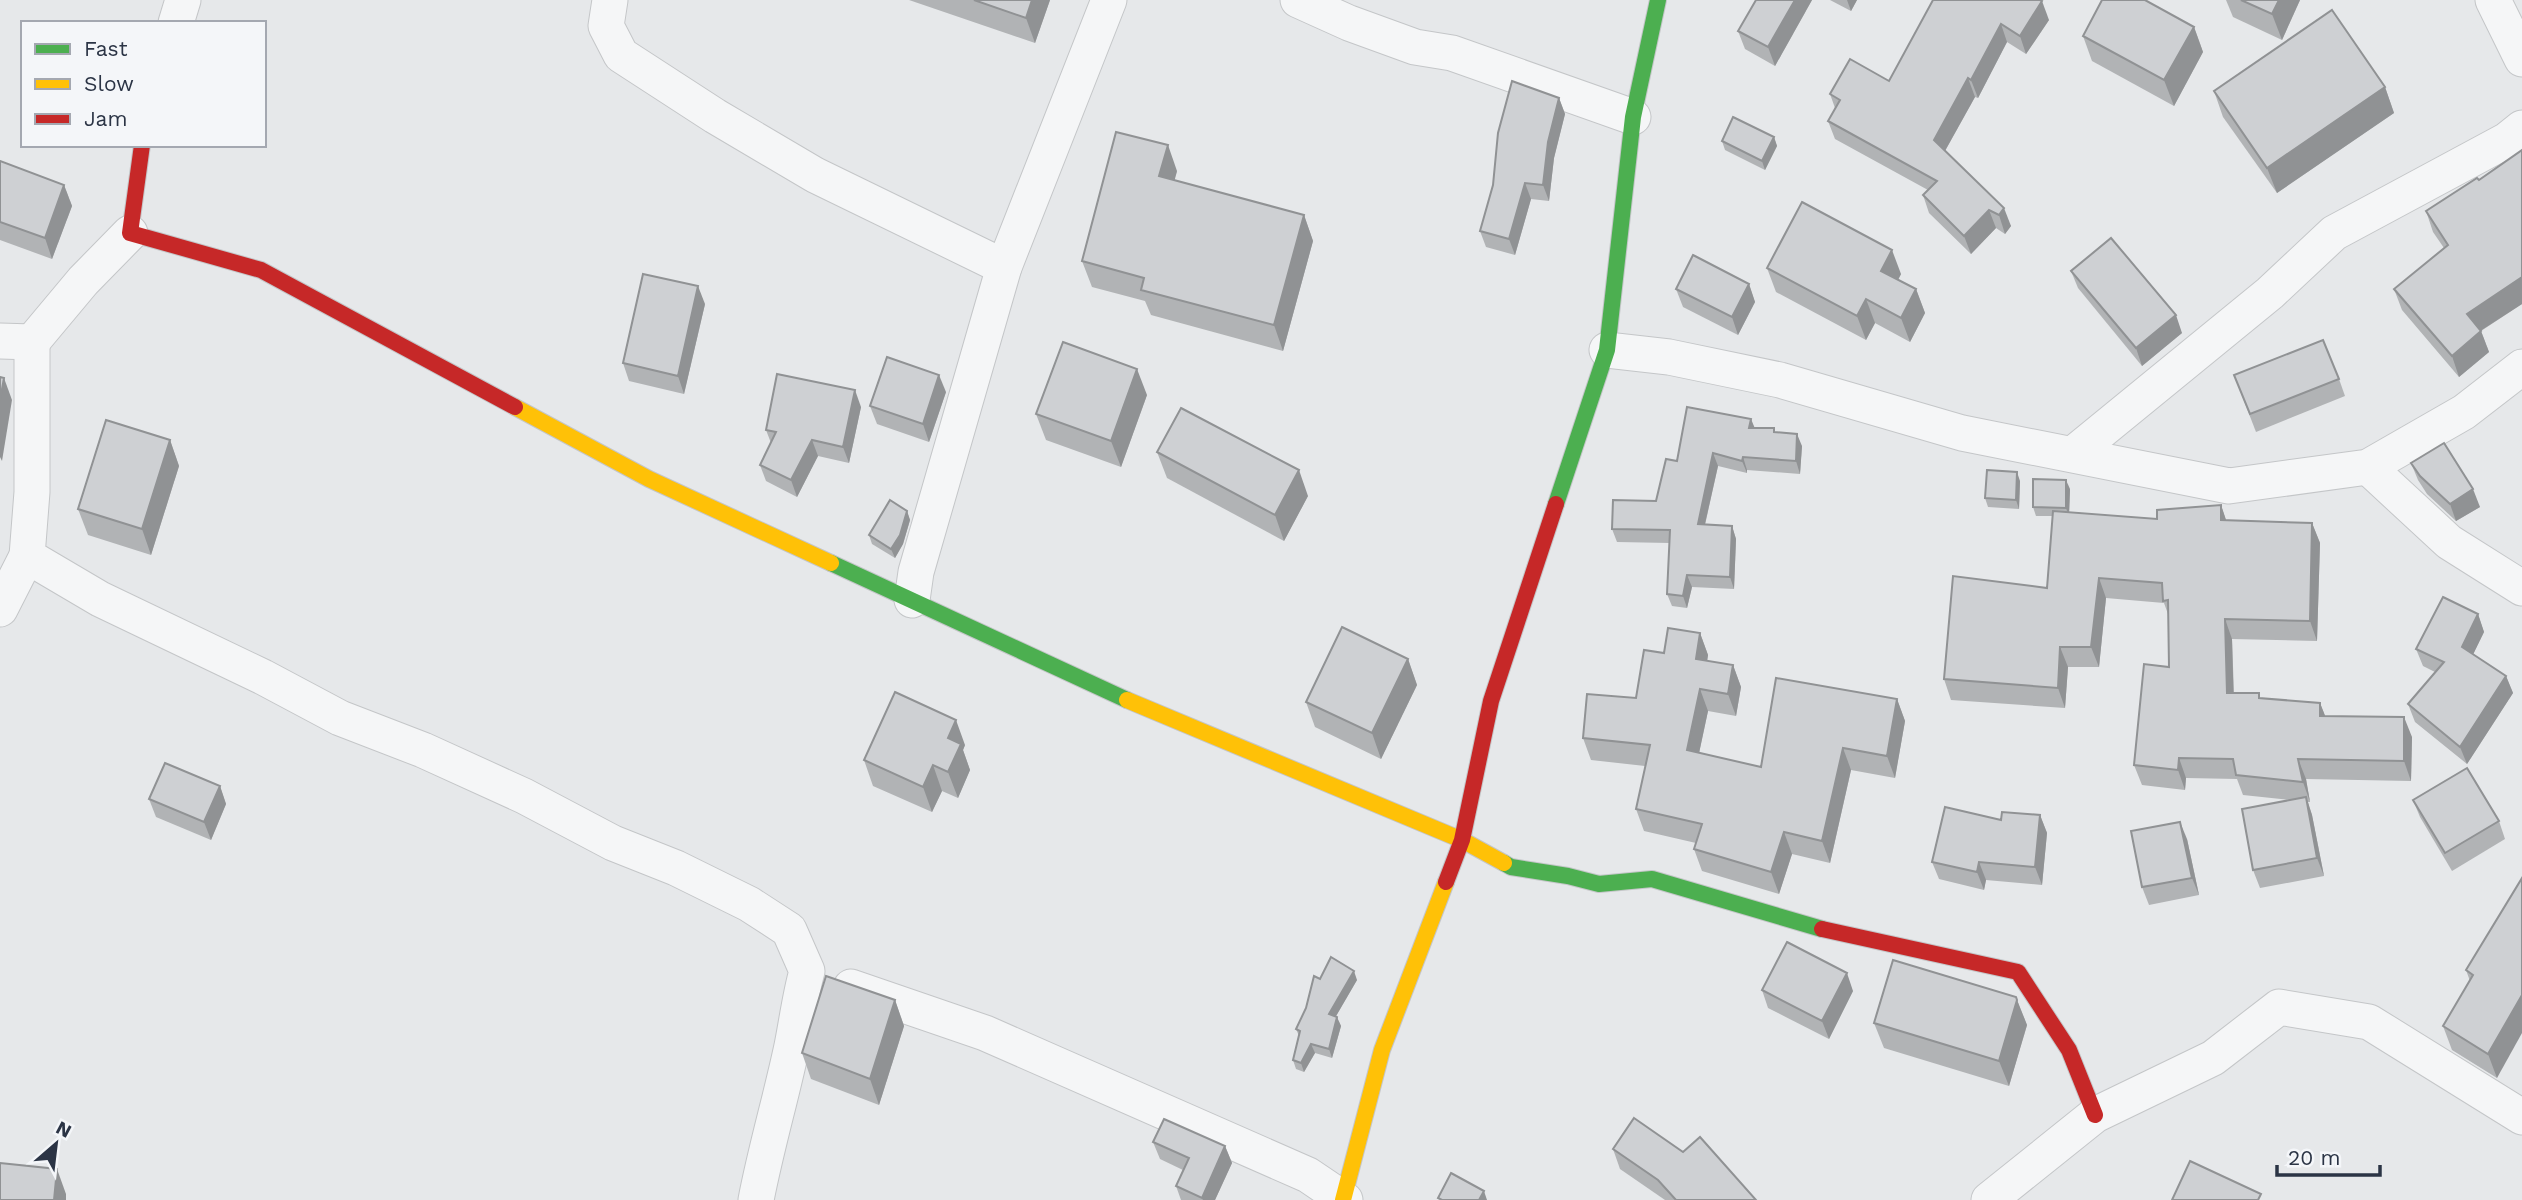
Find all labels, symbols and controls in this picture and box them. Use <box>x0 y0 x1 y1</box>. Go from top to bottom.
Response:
legend <box>21 21 266 147</box>
text: Fast <box>84 36 128 61</box>
text: Slow <box>84 71 134 96</box>
text: Jam <box>84 106 127 131</box>
north arrow <box>21 1109 91 1179</box>
text: N <box>52 1116 75 1143</box>
scale bar <box>2277 1134 2380 1178</box>
text: 20 m <box>2288 1145 2340 1170</box>

